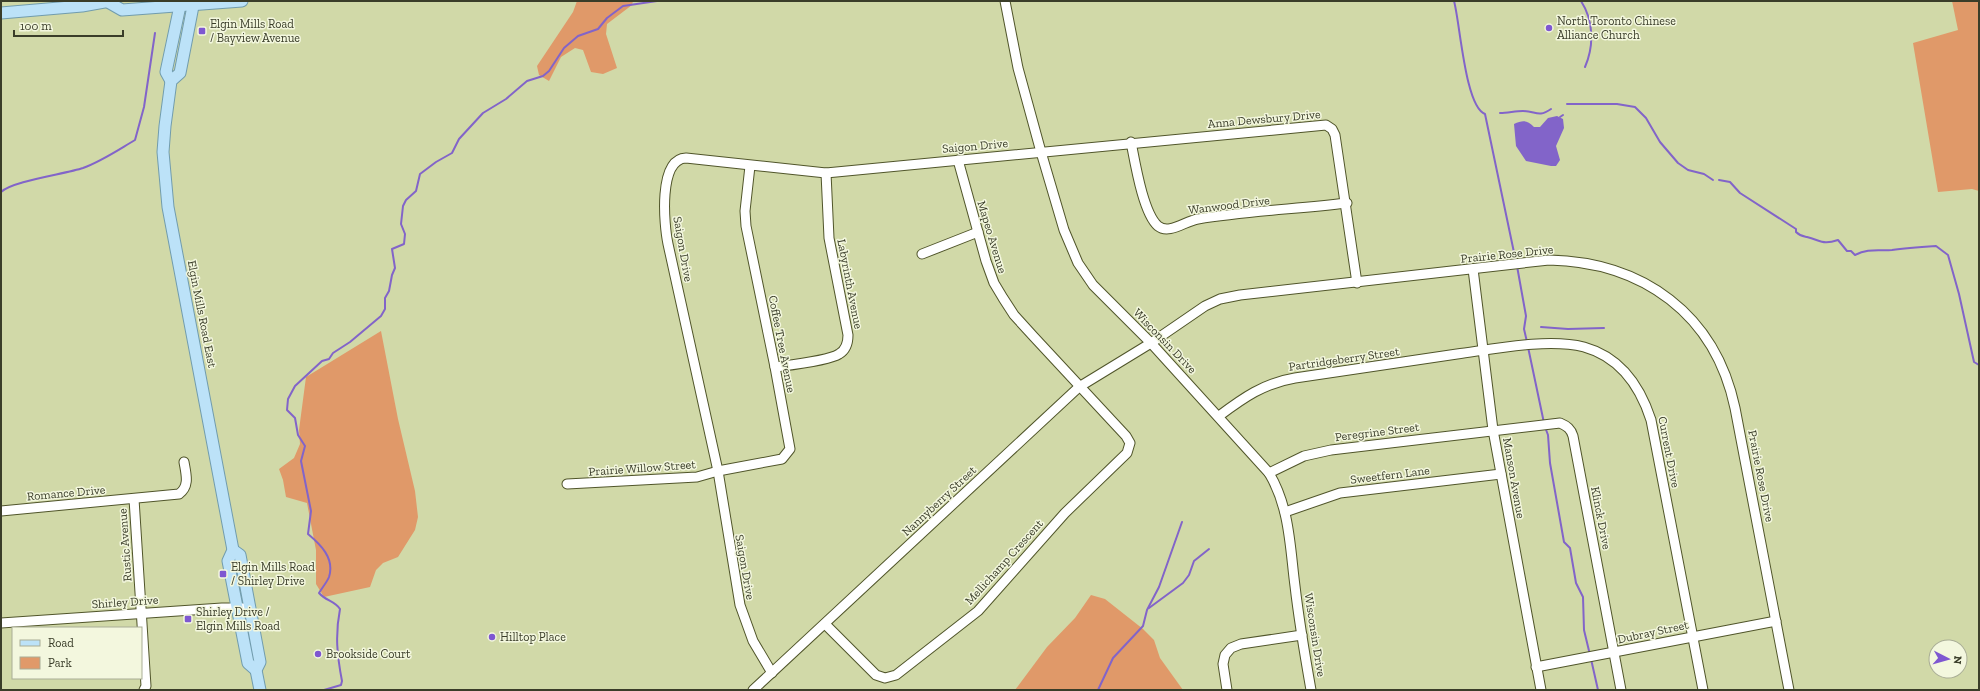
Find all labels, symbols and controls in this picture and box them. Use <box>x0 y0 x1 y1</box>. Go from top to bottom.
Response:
scale bar <box>14 12 123 38</box>
place label: North Toronto Chinese Alliance Church <box>1557 14 1676 42</box>
place label: Elgin Mills Road / Bayview Avenue <box>210 17 300 45</box>
text: 100 m <box>20 19 52 33</box>
marker: North Toronto Chinese Alliance Church <box>1544 23 1554 33</box>
marker: Elgin Mills Road / Bayview Avenue <box>197 26 207 36</box>
street label: Anna Dewsbury Drive <box>1207 107 1321 131</box>
street label: Saigon Drive <box>941 136 1009 156</box>
street label: Wanwood Drive <box>1187 193 1271 217</box>
street label: Mapeo Avenue <box>974 199 1010 275</box>
street label: Saigon Drive <box>670 215 696 283</box>
street label: Labyrinth Avenue <box>834 238 866 331</box>
street label: Prairie Rose Drive <box>1460 242 1554 266</box>
street label: Elgin Mills Road East <box>185 259 219 369</box>
street label: Coffee Tree Avenue <box>766 294 798 394</box>
street label: Wisconsin Drive <box>1131 306 1200 377</box>
street label: Partridgeberry Street <box>1288 344 1401 374</box>
street label: Current Drive <box>1655 415 1683 489</box>
street label: Peregrine Street <box>1334 420 1420 444</box>
street label: Prairie Rose Drive <box>1745 429 1777 523</box>
street label: Manson Avenue <box>1500 436 1528 520</box>
street label: Prairie Willow Street <box>588 457 697 479</box>
street label: Nannyberry Street <box>899 463 979 539</box>
street label: Sweetfern Lane <box>1349 463 1431 487</box>
street label: Romance Drive <box>26 483 106 503</box>
street label: Klinck Drive <box>1588 485 1614 551</box>
street label: Rustic Avenue <box>115 508 135 582</box>
street label: Mellichamp Crescent <box>962 516 1046 607</box>
street label: Saigon Drive <box>732 533 758 601</box>
place label: Elgin Mills Road / Shirley Drive <box>231 560 315 588</box>
marker: Elgin Mills Road / Shirley Drive <box>218 569 228 579</box>
street label: Wisconsin Drive <box>1301 592 1329 678</box>
street label: Shirley Drive <box>91 593 159 611</box>
place label: Shirley Drive / Elgin Mills Road <box>196 605 280 633</box>
marker: Shirley Drive / Elgin Mills Road <box>183 614 193 624</box>
street label: Dubray Street <box>1616 618 1690 646</box>
legend <box>12 627 142 679</box>
place label: Hilltop Place <box>500 630 566 644</box>
marker: Hilltop Place <box>487 632 497 642</box>
text: Road <box>48 636 74 650</box>
north arrow <box>1928 639 1968 679</box>
place label: Brookside Court <box>326 647 411 661</box>
marker: Brookside Court <box>313 649 323 659</box>
text: N <box>1950 655 1964 665</box>
text: Park <box>48 656 73 670</box>

